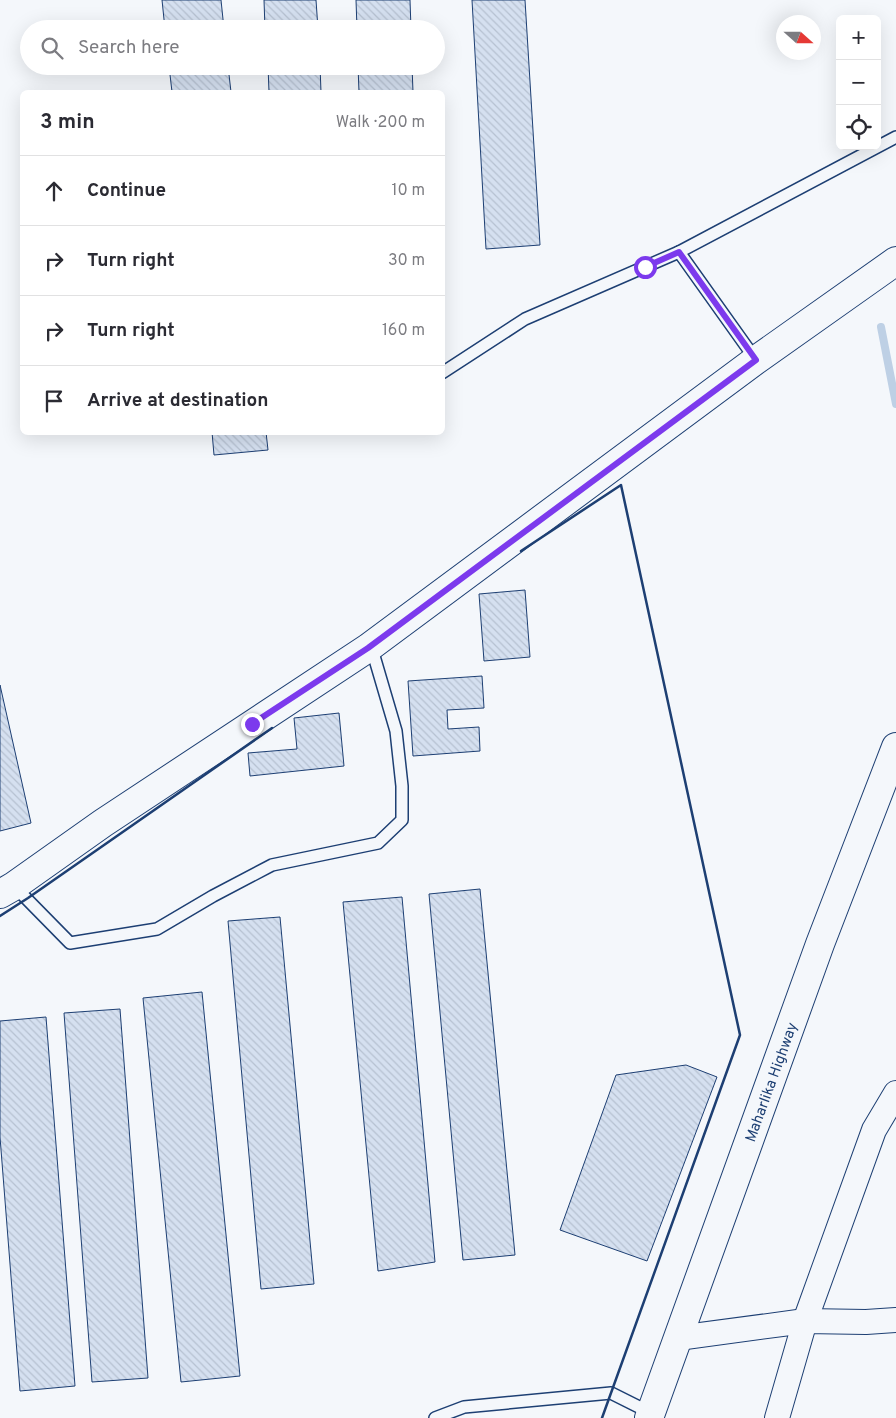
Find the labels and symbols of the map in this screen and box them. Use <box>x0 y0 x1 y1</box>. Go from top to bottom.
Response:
north arrow <box>776 15 821 60</box>
route start <box>634 256 657 279</box>
route end <box>241 713 264 736</box>
street label: Maharlika Highway <box>742 1020 803 1145</box>

